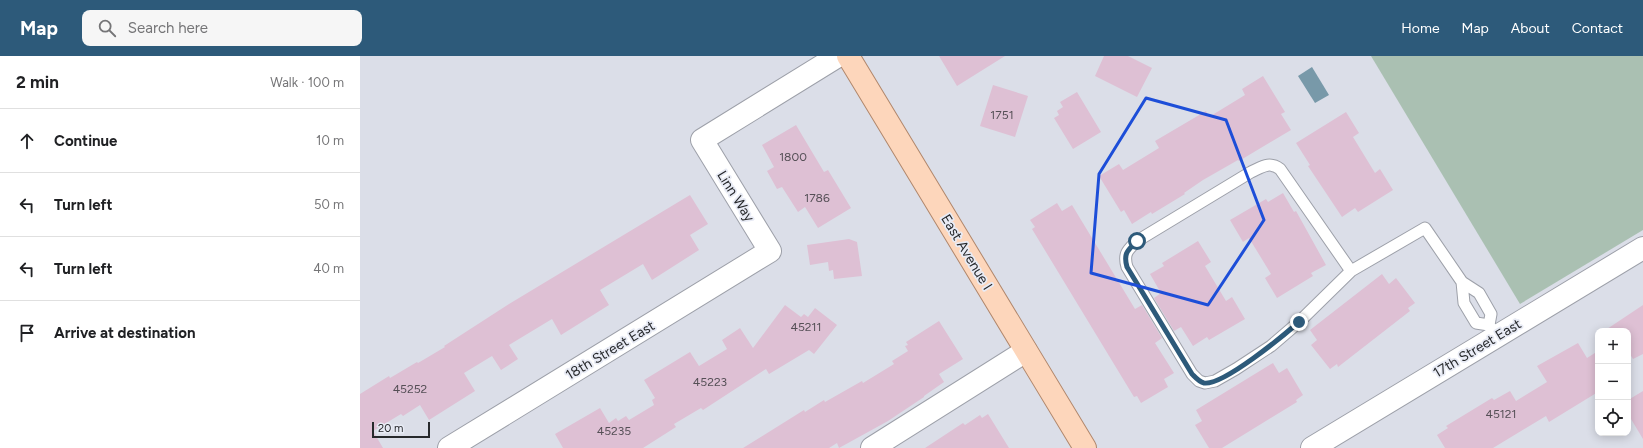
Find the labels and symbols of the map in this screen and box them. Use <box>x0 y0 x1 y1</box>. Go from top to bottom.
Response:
house number: 1751 <box>990 108 1014 122</box>
house number: 1800 <box>779 150 807 164</box>
street label: Linn Way <box>713 168 758 225</box>
house number: 1786 <box>804 191 830 205</box>
street label: East Avenue I <box>937 211 996 293</box>
route start <box>1128 232 1146 250</box>
route end <box>1290 313 1308 331</box>
street label: 17th Street East <box>1430 315 1524 381</box>
street label: 18th Street East <box>563 317 658 384</box>
house number: 45211 <box>791 320 821 334</box>
house number: 45223 <box>693 375 727 389</box>
house number: 45252 <box>393 382 427 396</box>
house number: 45121 <box>1486 407 1516 421</box>
scale bar <box>372 420 430 439</box>
house number: 45235 <box>597 424 631 438</box>

